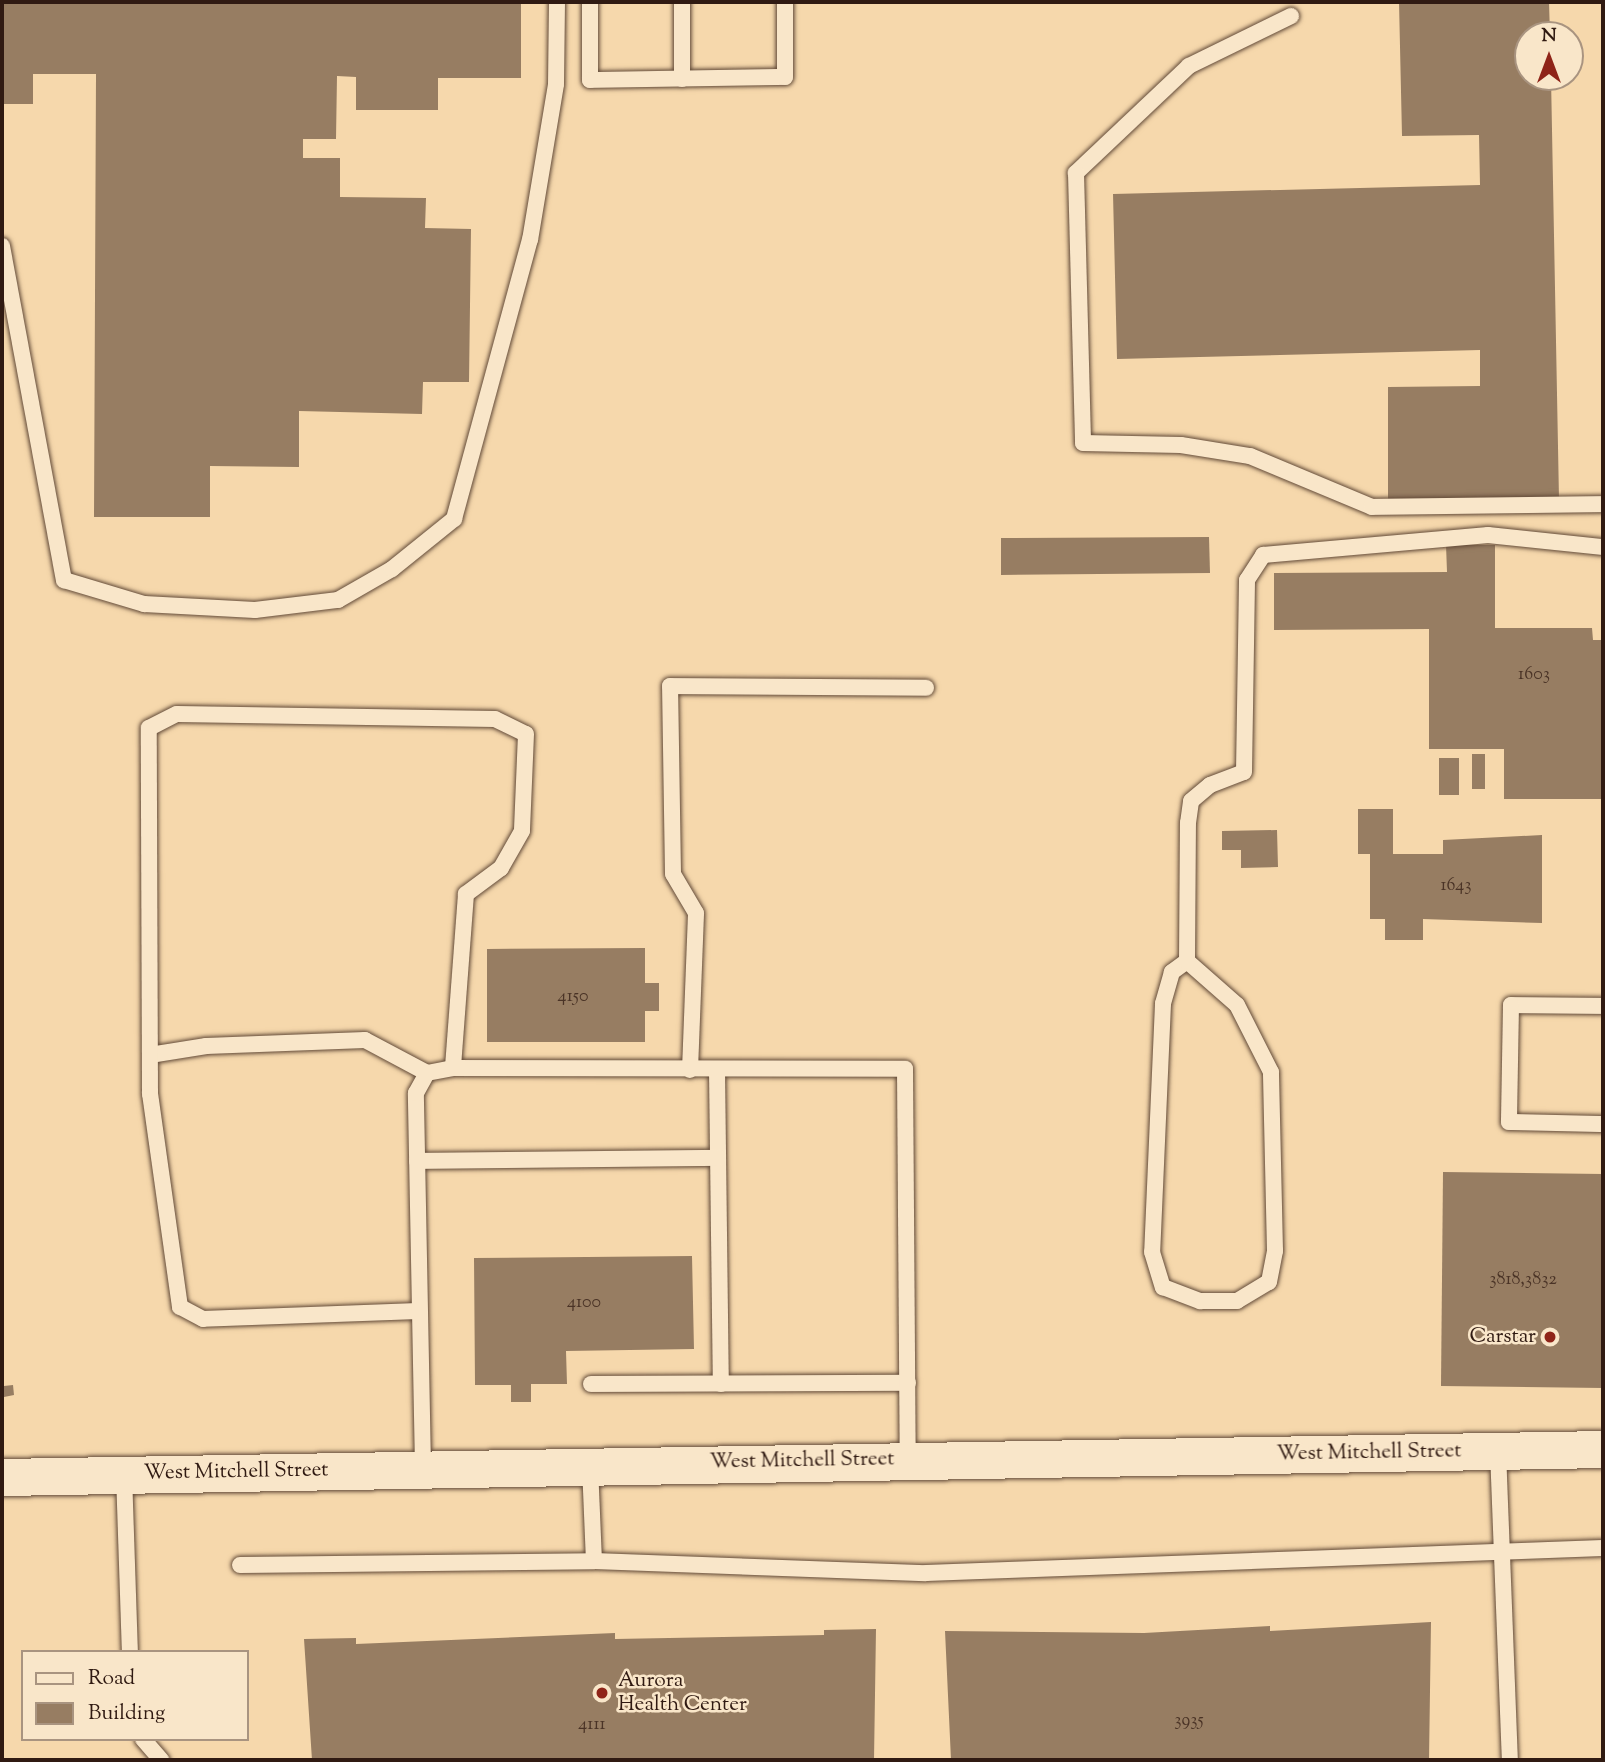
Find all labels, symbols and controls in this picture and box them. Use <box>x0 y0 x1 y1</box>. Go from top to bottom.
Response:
north arrow <box>1514 21 1584 91</box>
text: N <box>1541 23 1557 50</box>
house number: 1603 <box>1518 664 1550 686</box>
house number: 1643 <box>1440 875 1472 897</box>
house number: 4150 <box>558 986 588 1008</box>
house number: 3818,3832 <box>1489 1269 1557 1291</box>
house number: 4100 <box>567 1292 601 1314</box>
place label: Carstar <box>1469 1324 1536 1350</box>
marker: Carstar <box>1542 1329 1558 1345</box>
street label: West Mitchell Street <box>1276 1439 1462 1467</box>
street label: West Mitchell Street <box>709 1447 895 1475</box>
street label: West Mitchell Street <box>143 1458 329 1486</box>
legend <box>21 1650 248 1741</box>
text: Road <box>88 1664 135 1694</box>
place label: Aurora Health Center <box>618 1668 747 1718</box>
marker: Aurora Health Center <box>592 1683 612 1703</box>
text: Building <box>88 1699 165 1729</box>
house number: 3935 <box>1174 1710 1204 1732</box>
house number: 4111 <box>578 1714 606 1736</box>

